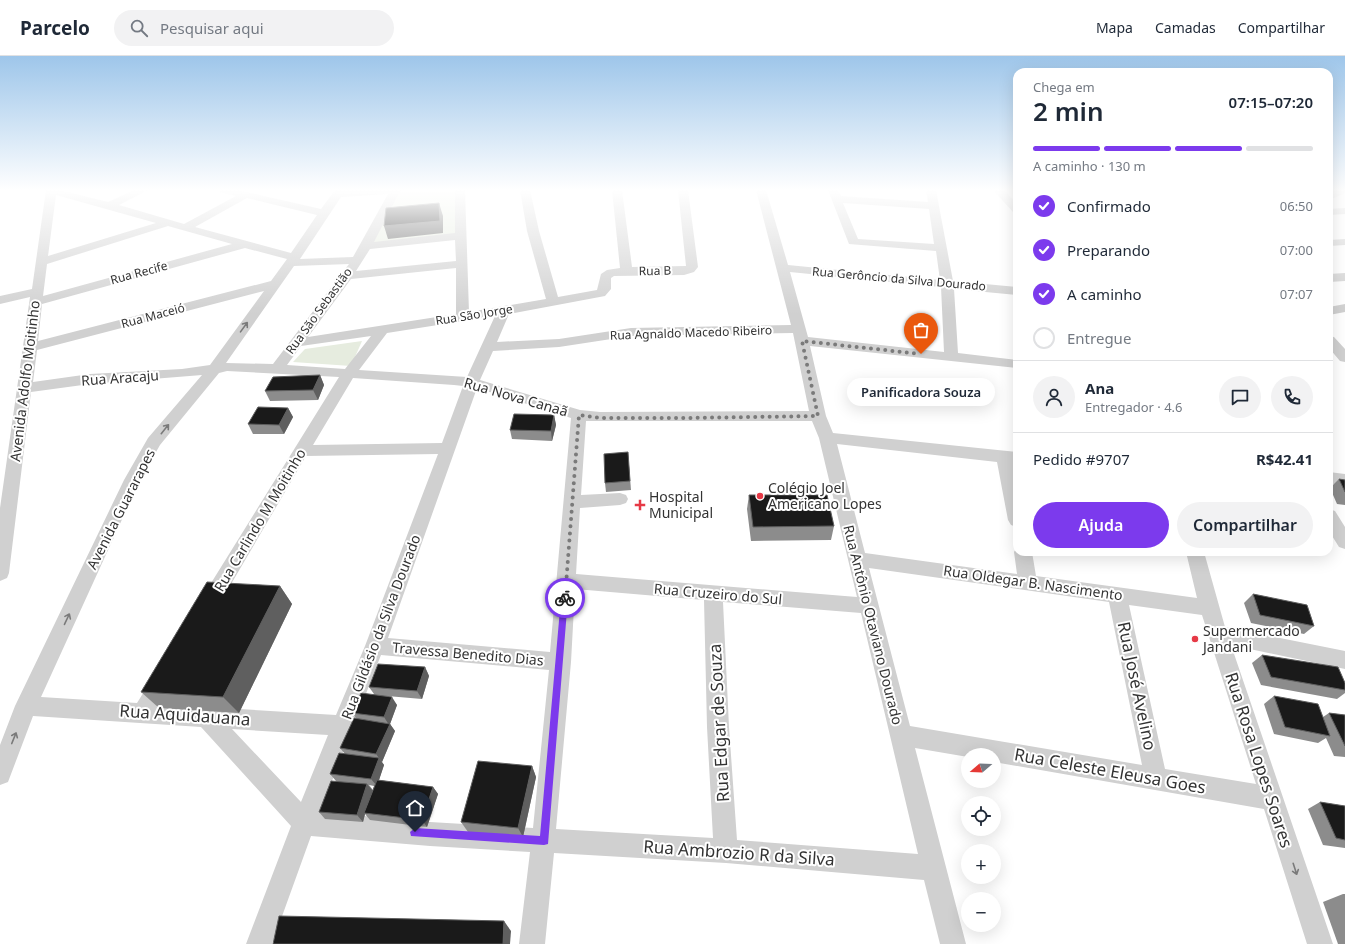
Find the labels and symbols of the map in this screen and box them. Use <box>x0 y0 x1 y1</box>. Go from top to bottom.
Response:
street label: Rua Recife <box>108 257 170 288</box>
street label: Rua B <box>639 262 672 279</box>
street label: Rua Gerôncio da Silva Dourado <box>811 262 987 295</box>
street label: Rua São Sebastião <box>281 264 356 357</box>
street label: Avenida Adolfo Moitinho <box>5 299 44 463</box>
street label: Rua Maceió <box>119 299 187 332</box>
street label: Rua São Jorge <box>434 300 514 329</box>
pin <box>904 313 938 354</box>
one-way arrow <box>240 321 249 332</box>
street label: Rua Agnaldo Macedo Ribeiro <box>609 321 772 344</box>
street label: Rua Aracaju <box>80 365 160 390</box>
street label: Rua Nova Canaã <box>462 373 570 420</box>
callout: Panificadora Souza <box>847 378 995 406</box>
one-way arrow <box>160 424 169 435</box>
street label: Avenida Guararapes <box>82 445 159 572</box>
street label: Rua Carlindo M Moitinho <box>209 445 310 595</box>
place label: Colégio Joel Americano Lopes <box>768 478 882 513</box>
place label: Hospital Municipal <box>649 487 713 522</box>
marker: Colégio Joel Americano Lopes <box>755 491 765 501</box>
marker: Hospital Municipal <box>634 499 646 511</box>
street label: Rua Antônio Otaviano Dourado <box>839 523 908 727</box>
street label: Rua Gildásio da Silva Dourado <box>336 532 425 722</box>
street label: Rua Oldegar B. Nascimento <box>942 561 1124 604</box>
courier <box>545 578 585 618</box>
street label: Rua Cruzeiro do Sul <box>653 578 783 609</box>
one-way arrow <box>64 613 71 625</box>
street label: Rua José Avelino <box>1113 620 1162 752</box>
place label: Supermercado Jandani <box>1201 621 1300 656</box>
marker: Supermercado Jandani <box>1190 634 1200 644</box>
street label: Travessa Benedito Dias <box>392 637 545 670</box>
street label: Rua Edgar de Souza <box>703 643 734 803</box>
street label: Rua Rosa Lopes Soares <box>1220 669 1299 851</box>
street label: Rua Aquidauana <box>119 698 251 731</box>
one-way arrow <box>10 732 18 744</box>
street label: Rua Celeste Eleusa Goes <box>1013 742 1208 799</box>
north arrow <box>961 748 1001 788</box>
pin <box>398 791 432 832</box>
street label: Rua Ambrozio R da Silva <box>643 834 836 871</box>
one-way arrow <box>1292 863 1299 876</box>

